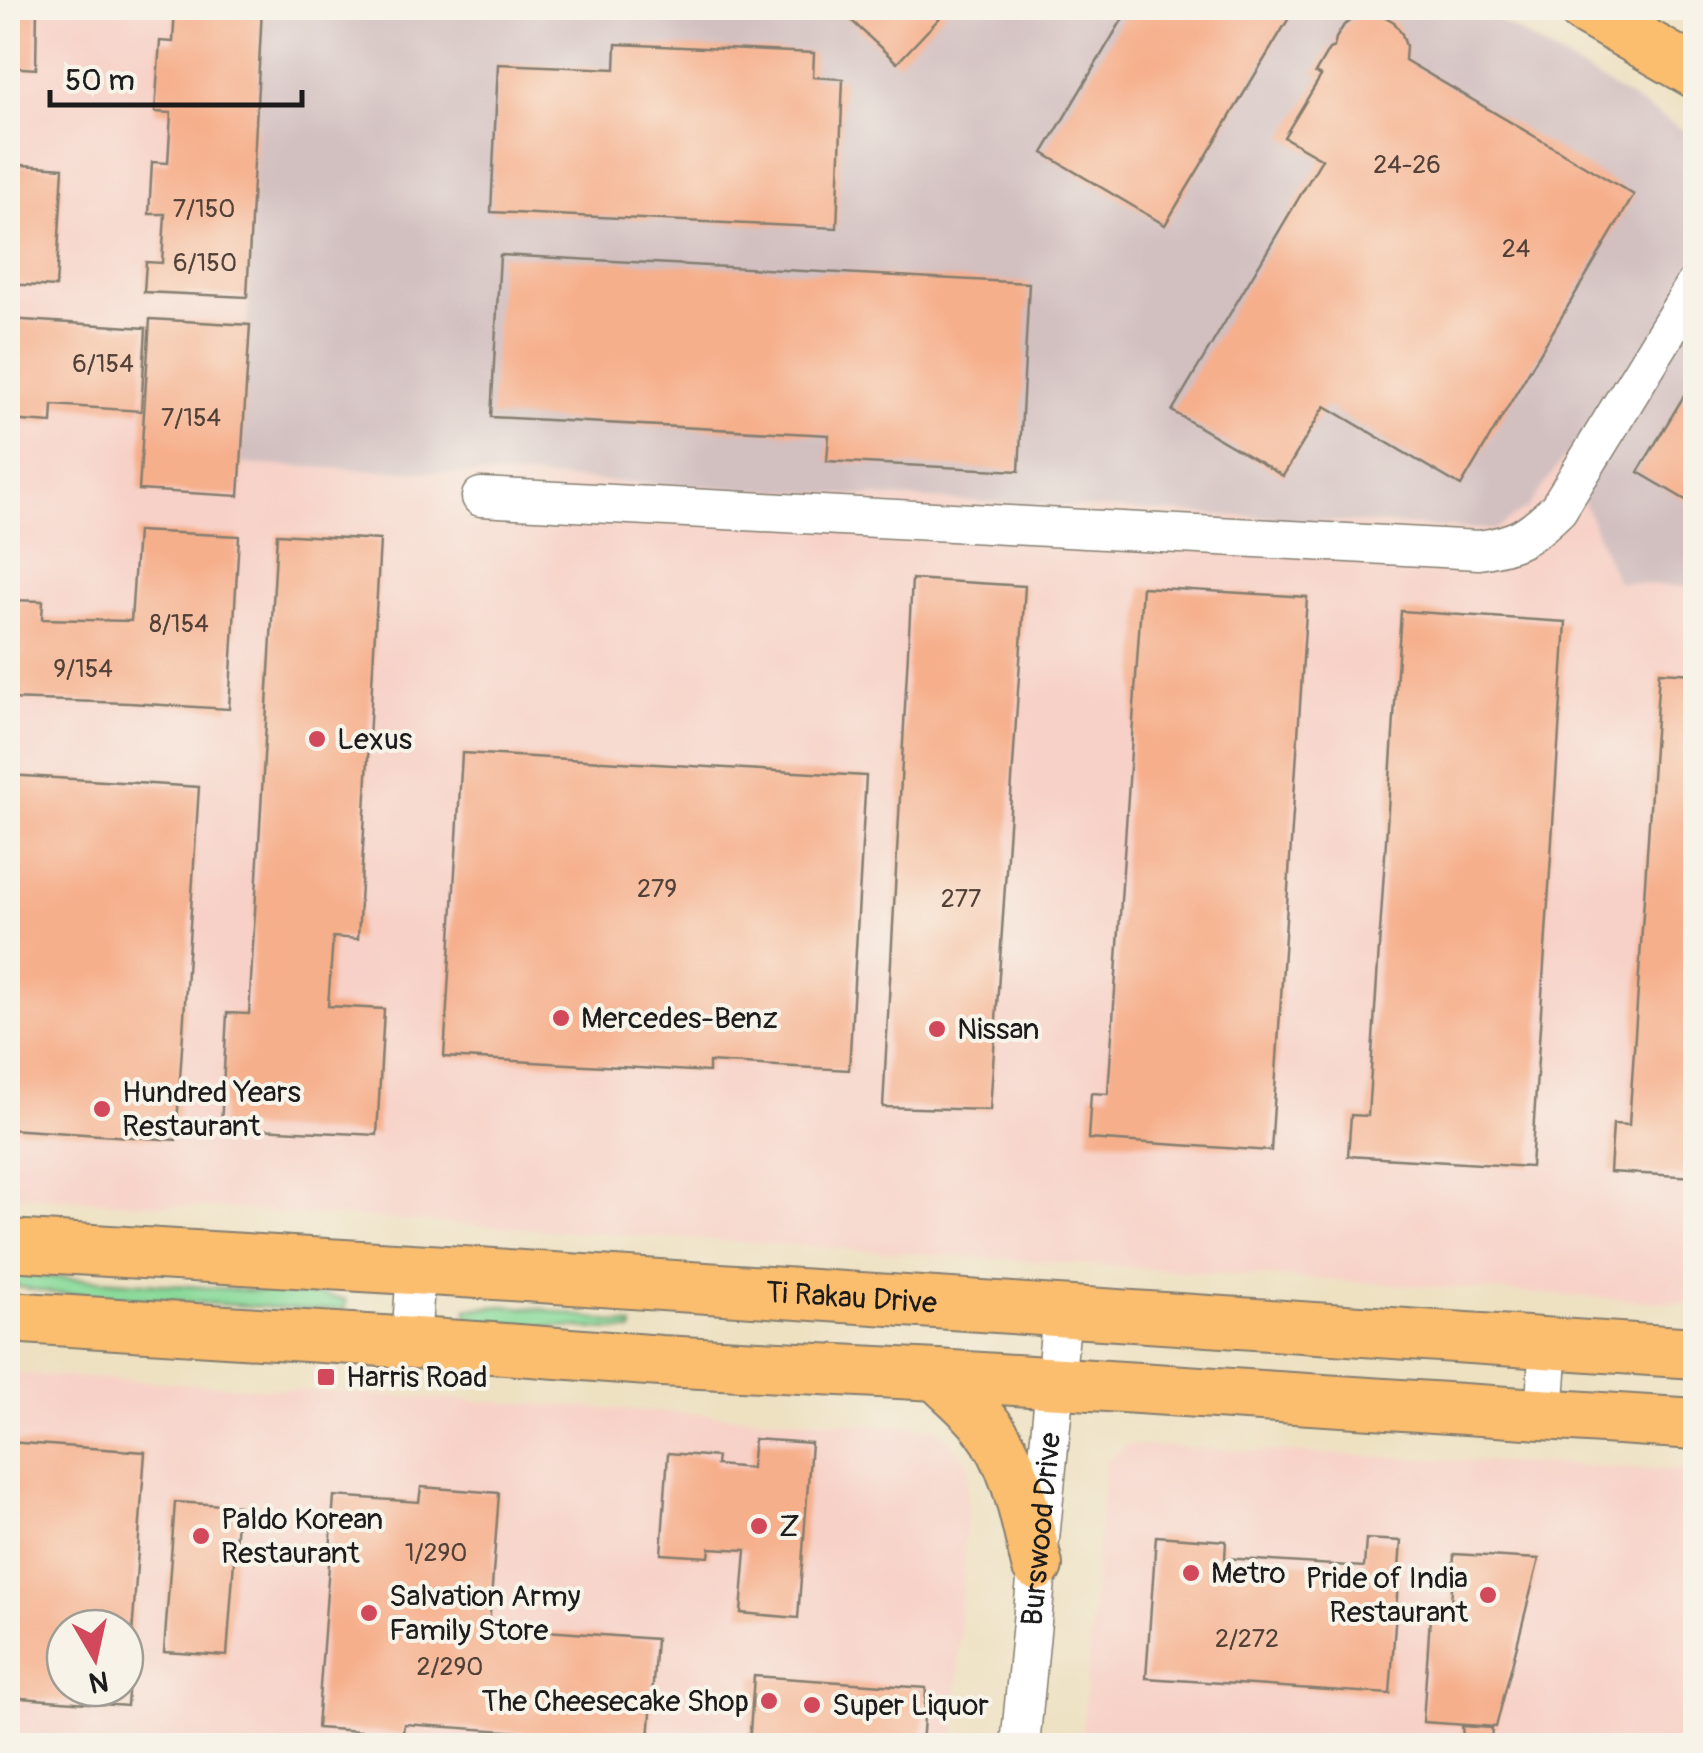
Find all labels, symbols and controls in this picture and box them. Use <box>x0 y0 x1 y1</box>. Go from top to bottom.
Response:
scale bar <box>50 45 302 107</box>
text: 50 m <box>65 62 135 99</box>
house number: 24-26 <box>1373 150 1441 181</box>
house number: 7/150 <box>173 194 235 225</box>
house number: 24 <box>1502 234 1530 265</box>
house number: 6/150 <box>173 248 237 279</box>
house number: 6/154 <box>72 349 134 380</box>
house number: 7/154 <box>161 403 221 434</box>
house number: 8/154 <box>149 609 209 640</box>
house number: 9/154 <box>53 654 113 685</box>
place label: Lexus <box>337 721 412 758</box>
marker: Lexus <box>306 728 328 750</box>
house number: 279 <box>637 874 677 905</box>
house number: 277 <box>941 884 981 915</box>
place label: Mercedes-Benz <box>581 1000 778 1037</box>
marker: Mercedes-Benz <box>550 1007 572 1029</box>
place label: Nissan <box>957 1011 1039 1048</box>
marker: Nissan <box>926 1018 948 1040</box>
place label: Hundred Years Restaurant <box>122 1074 301 1145</box>
marker: Hundred Years Restaurant <box>91 1098 113 1120</box>
street label: Ti Rakau Drive <box>765 1274 938 1322</box>
place label: Harris Road <box>346 1359 488 1396</box>
marker: Harris Road <box>315 1366 337 1388</box>
street label: Burswood Drive <box>1014 1431 1069 1627</box>
place label: Paldo Korean Restaurant <box>221 1501 383 1572</box>
place label: Z <box>779 1508 799 1545</box>
marker: Z <box>748 1515 770 1537</box>
marker: Paldo Korean Restaurant <box>190 1525 212 1547</box>
house number: 1/290 <box>405 1538 467 1569</box>
place label: Metro <box>1211 1555 1286 1592</box>
place label: Pride of India Restaurant <box>1305 1560 1469 1631</box>
marker: Metro <box>1180 1562 1202 1584</box>
place label: Salvation Army Family Store <box>389 1578 581 1649</box>
marker: Pride of India Restaurant <box>1477 1584 1499 1606</box>
marker: Salvation Army Family Store <box>358 1602 380 1624</box>
north arrow <box>45 1608 145 1708</box>
house number: 2/272 <box>1215 1624 1279 1655</box>
house number: 2/290 <box>417 1652 483 1683</box>
text: N <box>87 1662 111 1700</box>
place label: The Cheesecake Shop <box>481 1683 749 1720</box>
place label: Super Liquor <box>832 1687 989 1724</box>
marker: The Cheesecake Shop <box>758 1690 780 1712</box>
marker: Super Liquor <box>801 1694 823 1716</box>

